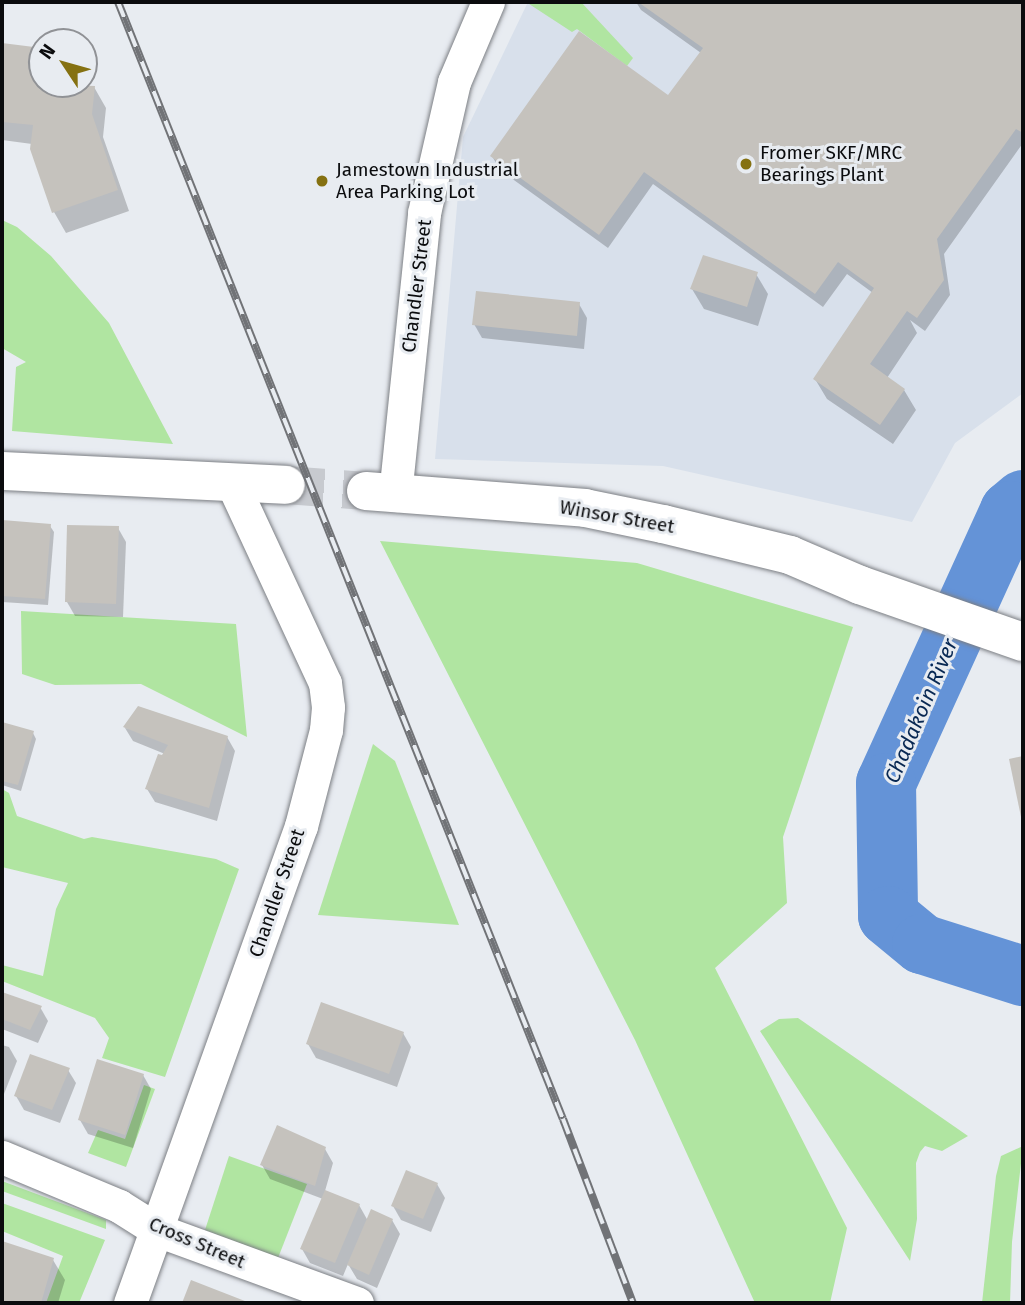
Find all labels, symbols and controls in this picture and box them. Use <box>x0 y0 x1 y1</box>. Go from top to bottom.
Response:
north arrow <box>28 28 98 98</box>
text: N <box>34 40 60 63</box>
place label: Fromer SKF/MRC Bearings Plant <box>760 142 902 186</box>
marker: Fromer SKF/MRC Bearings Plant <box>738 156 754 172</box>
place label: Jamestown Industrial Area Parking Lot <box>336 159 518 203</box>
marker: Jamestown Industrial Area Parking Lot <box>314 173 330 189</box>
street label: Chandler Street <box>398 218 436 354</box>
street label: Winsor Street <box>558 496 676 538</box>
water label: Chadakoin River <box>879 635 963 787</box>
street label: Chandler Street <box>244 826 310 960</box>
street label: Cross Street <box>145 1213 249 1273</box>

